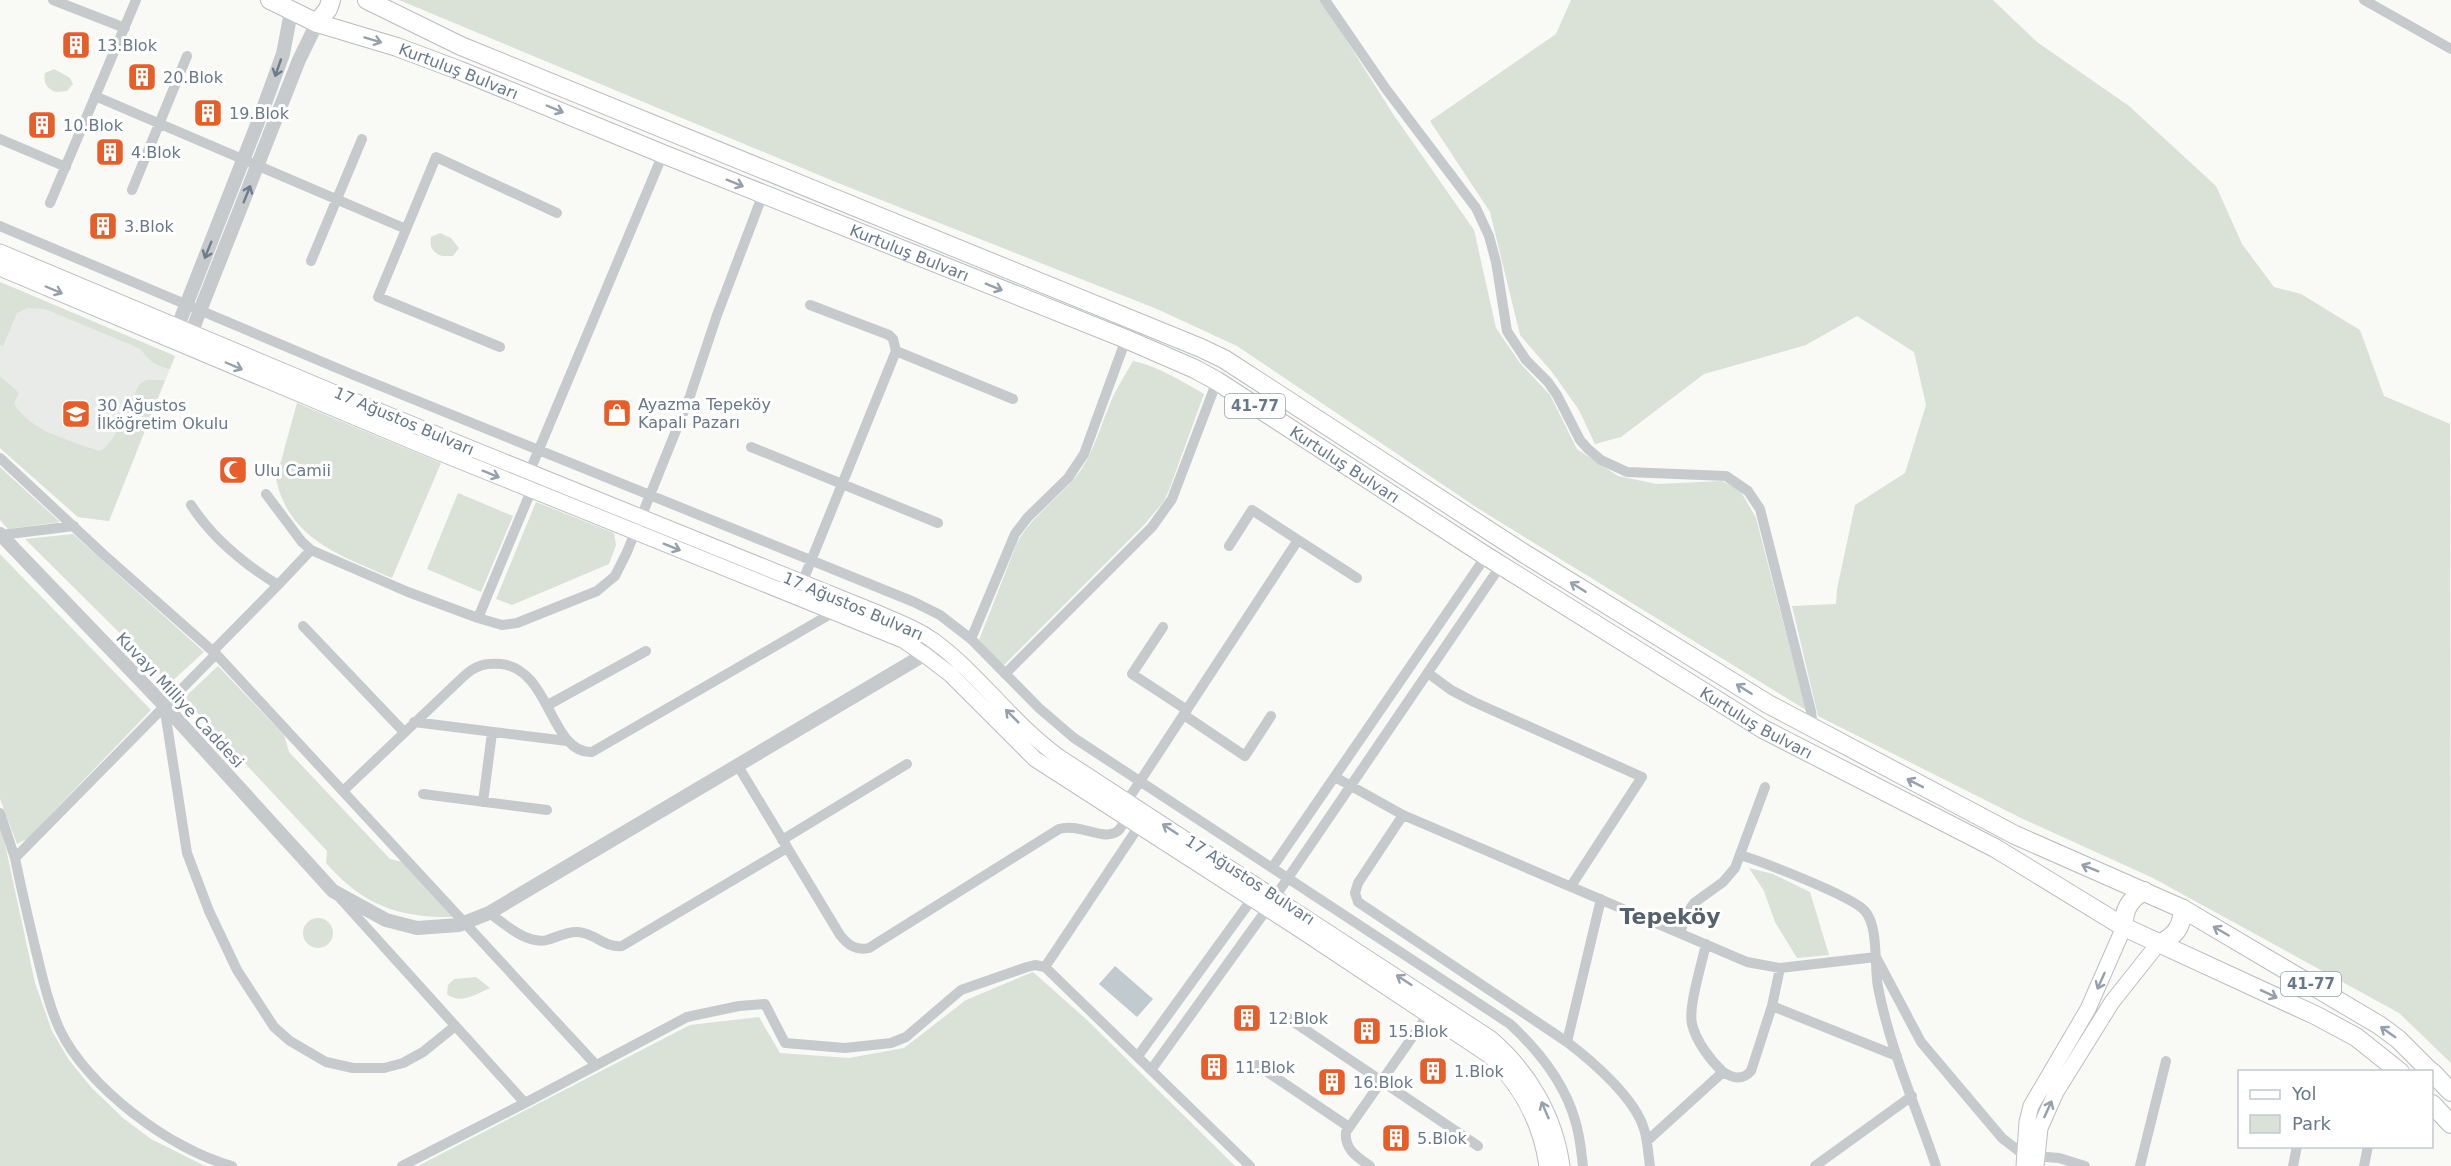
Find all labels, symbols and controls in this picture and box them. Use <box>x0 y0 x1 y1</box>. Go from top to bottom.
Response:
building icon: 13.Blok <box>60 29 92 61</box>
one-way arrow <box>363 35 382 46</box>
place label: 13.Blok <box>97 36 158 55</box>
street label: Kurtuluş Bulvarı <box>396 39 521 103</box>
one-way arrow <box>271 58 282 77</box>
building icon: 20.Blok <box>126 61 158 93</box>
place label: 20.Blok <box>163 68 224 87</box>
building icon: 19.Blok <box>192 97 224 129</box>
place label: 19.Blok <box>229 104 290 123</box>
one-way arrow <box>545 104 564 115</box>
building icon: 10.Blok <box>26 109 58 141</box>
place label: 10.Blok <box>63 116 124 135</box>
building icon: 4.Blok <box>94 136 126 168</box>
place label: 4.Blok <box>131 143 181 162</box>
one-way arrow <box>725 178 744 189</box>
one-way arrow <box>242 185 253 204</box>
building icon: 3.Blok <box>87 210 119 242</box>
place label: 3.Blok <box>124 217 174 236</box>
street label: Kurtuluş Bulvarı <box>847 220 972 285</box>
one-way arrow <box>202 241 213 259</box>
one-way arrow <box>984 282 1003 293</box>
one-way arrow <box>44 285 63 296</box>
one-way arrow <box>224 361 242 372</box>
street label: 17 Ağustos Bulvarı <box>331 383 477 459</box>
road number: 41-77 <box>1225 394 1285 418</box>
place label: Ayazma Tepeköy Kapalı Pazarı <box>638 395 771 432</box>
place label: 30 Ağustos İlköğretim Okulu <box>97 396 228 433</box>
shop icon: Ayazma Tepeköy Kapalı Pazarı <box>601 397 633 429</box>
school or university icon: 30 Ağustos İlköğretim Okulu <box>60 398 92 430</box>
street label: Kurtuluş Bulvarı <box>1287 422 1403 507</box>
mosque icon: Ulu Camii <box>217 454 249 486</box>
place label: Ulu Camii <box>254 461 331 480</box>
one-way arrow <box>481 469 499 480</box>
one-way arrow <box>662 542 681 553</box>
street label: 17 Ağustos Bulvarı <box>780 568 926 644</box>
one-way arrow <box>1570 580 1587 592</box>
street label: Kuvayı Milliye Caddesi <box>112 628 248 772</box>
street label: Kurtuluş Bulvarı <box>1697 683 1816 762</box>
one-way arrow <box>1736 683 1753 695</box>
one-way arrow <box>1005 708 1020 723</box>
one-way arrow <box>1907 777 1924 789</box>
one-way arrow <box>1162 823 1179 835</box>
street label: 17 Ağustos Bulvarı <box>1182 831 1318 929</box>
one-way arrow <box>2082 862 2100 873</box>
district label: Tepeköy <box>1619 904 1721 929</box>
one-way arrow <box>2213 925 2230 937</box>
one-way arrow <box>2095 972 2107 990</box>
road number: 41-77 <box>2281 972 2341 996</box>
one-way arrow <box>1396 974 1413 987</box>
one-way arrow <box>2259 989 2277 1000</box>
building icon: 12.Blok <box>1231 1002 1263 1034</box>
place label: 12.Blok <box>1268 1009 1329 1028</box>
building icon: 15.Blok <box>1351 1015 1383 1047</box>
place label: 15.Blok <box>1388 1022 1449 1041</box>
one-way arrow <box>2381 1026 2397 1038</box>
building icon: 11.Blok <box>1198 1051 1230 1083</box>
building icon: 1.Blok <box>1417 1055 1449 1087</box>
place label: 11.Blok <box>1235 1058 1296 1077</box>
place label: 1.Blok <box>1454 1062 1504 1081</box>
building icon: 16.Blok <box>1316 1066 1348 1098</box>
legend <box>2238 1070 2433 1148</box>
place label: 16.Blok <box>1353 1073 1414 1092</box>
text: Yol <box>2291 1083 2317 1104</box>
one-way arrow <box>2042 1101 2054 1119</box>
one-way arrow <box>1539 1102 1551 1120</box>
text: Park <box>2292 1113 2331 1134</box>
building icon: 5.Blok <box>1380 1122 1412 1154</box>
place label: 5.Blok <box>1417 1129 1467 1148</box>

